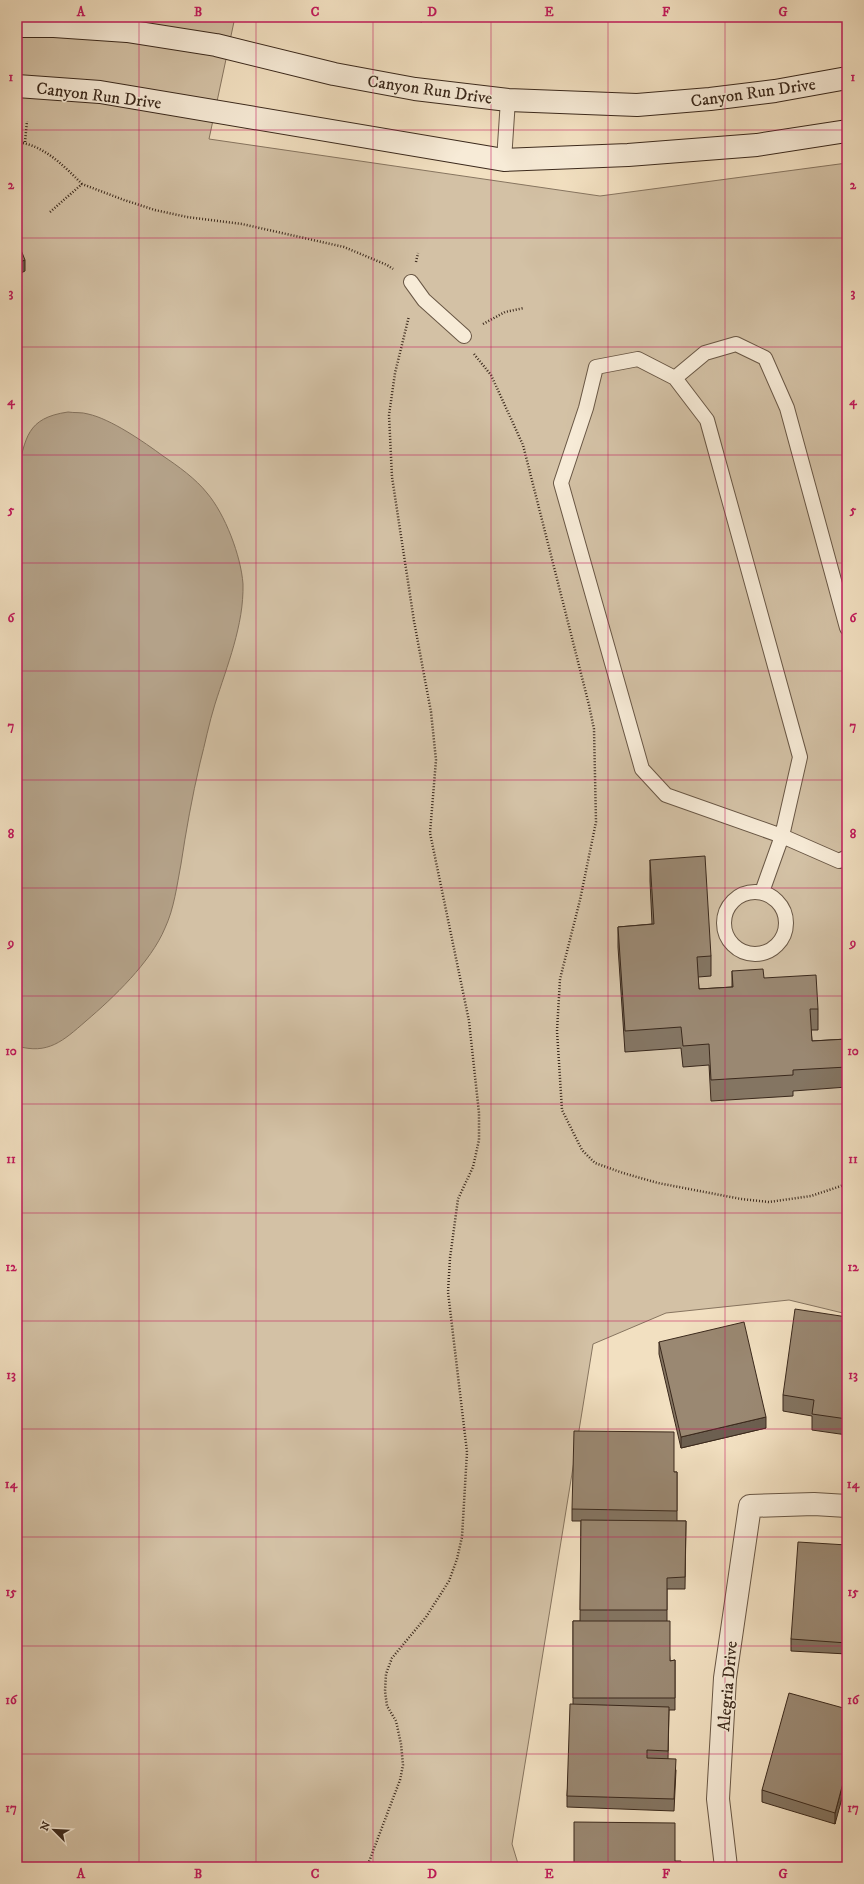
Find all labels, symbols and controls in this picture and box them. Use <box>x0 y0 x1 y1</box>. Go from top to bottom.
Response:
text: A <box>76 4 86 20</box>
text: B <box>194 4 202 20</box>
text: C <box>311 4 320 20</box>
text: D <box>427 4 437 20</box>
text: E <box>544 4 554 20</box>
text: F <box>662 4 671 20</box>
text: G <box>778 4 788 20</box>
text: 1 <box>9 69 14 85</box>
text: 1 <box>851 69 856 85</box>
street label: Canyon Run Drive <box>366 70 494 110</box>
street label: Canyon Run Drive <box>689 73 817 113</box>
street label: Canyon Run Drive <box>35 77 163 115</box>
text: 2 <box>8 177 15 193</box>
text: 2 <box>850 177 857 193</box>
text: 3 <box>9 285 14 301</box>
text: 3 <box>851 285 856 301</box>
text: 4 <box>6 393 15 410</box>
text: 4 <box>848 393 857 410</box>
text: 5 <box>7 502 15 518</box>
text: 5 <box>849 502 857 518</box>
text: 6 <box>8 610 16 626</box>
text: 6 <box>850 610 858 626</box>
text: 7 <box>8 718 15 734</box>
text: 7 <box>850 718 857 734</box>
text: 8 <box>8 826 15 842</box>
text: 8 <box>850 826 857 842</box>
text: 9 <box>7 935 14 951</box>
text: 9 <box>849 935 856 951</box>
text: 10 <box>5 1043 17 1059</box>
text: 10 <box>847 1043 859 1059</box>
text: 11 <box>6 1151 16 1167</box>
text: 11 <box>848 1151 858 1167</box>
text: 12 <box>5 1259 17 1275</box>
text: 12 <box>847 1259 859 1275</box>
text: 13 <box>6 1367 16 1383</box>
text: 13 <box>848 1367 858 1383</box>
text: 14 <box>5 1476 18 1493</box>
text: 14 <box>847 1476 860 1493</box>
text: 15 <box>5 1584 17 1600</box>
text: 15 <box>847 1584 859 1600</box>
street label: Alegria Drive <box>713 1640 743 1732</box>
text: 16 <box>5 1692 18 1708</box>
text: 16 <box>847 1692 860 1708</box>
text: 17 <box>5 1800 17 1816</box>
text: 17 <box>847 1800 859 1816</box>
north arrow <box>34 1810 74 1850</box>
text: N <box>38 1819 54 1833</box>
text: A <box>76 1866 86 1882</box>
text: B <box>194 1866 202 1882</box>
text: C <box>311 1866 320 1882</box>
text: D <box>427 1866 437 1882</box>
text: E <box>544 1866 554 1882</box>
text: F <box>662 1866 671 1882</box>
text: G <box>778 1866 788 1882</box>

